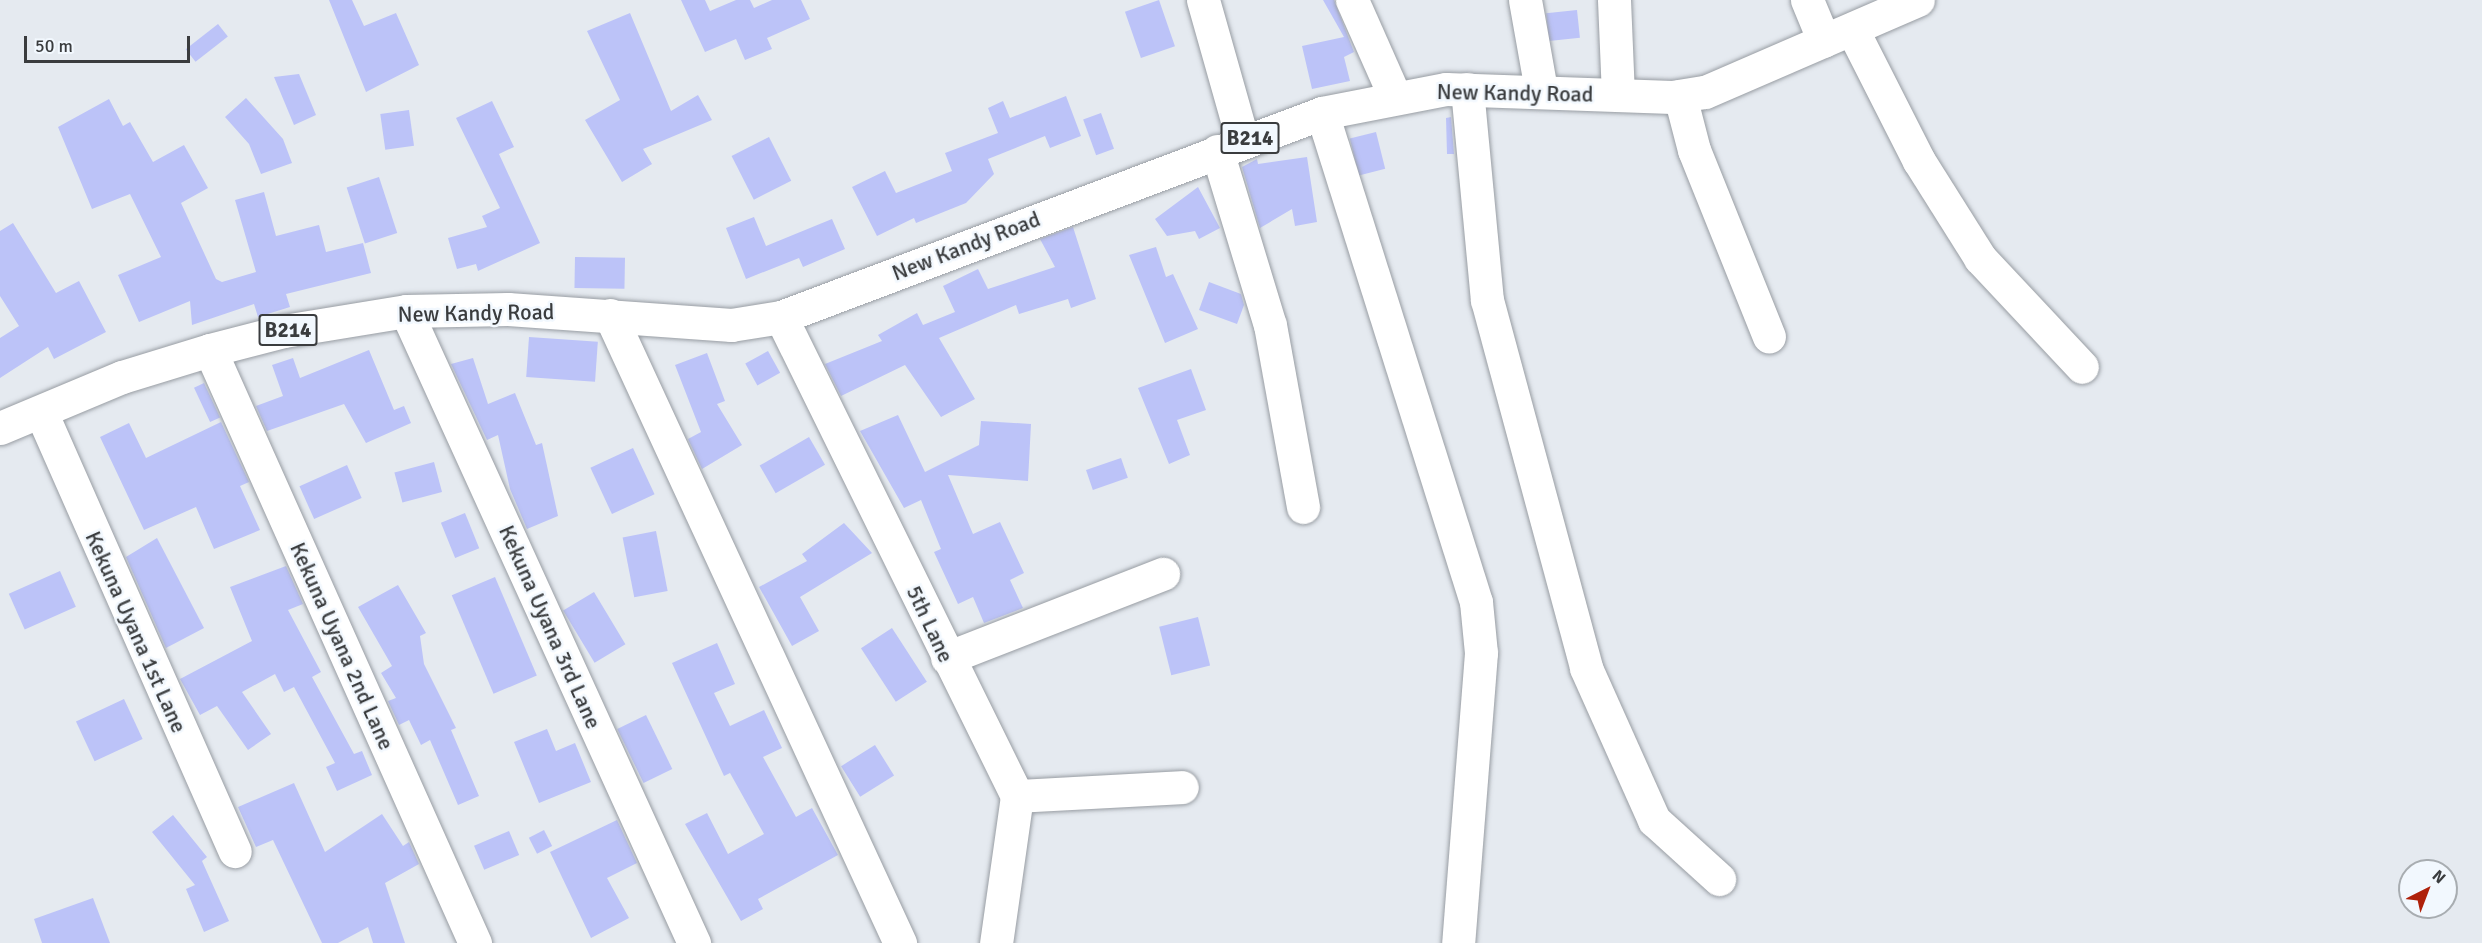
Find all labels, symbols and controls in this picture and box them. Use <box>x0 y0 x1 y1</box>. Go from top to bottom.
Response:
scale bar <box>27 24 194 62</box>
text: 50 m <box>35 35 73 57</box>
street label: New Kandy Road <box>1436 78 1594 108</box>
road number: B214 <box>1220 120 1280 156</box>
street label: New Kandy Road <box>888 206 1044 286</box>
street label: New Kandy Road <box>397 298 555 328</box>
road number: B214 <box>258 312 318 348</box>
street label: Kekuna Uyana 3rd Lane <box>493 521 607 733</box>
street label: Kekuna Uyana 1st Lane <box>80 527 192 737</box>
street label: Kekuna Uyana 2nd Lane <box>284 538 400 754</box>
street label: 5th Lane <box>901 581 959 667</box>
north arrow <box>2398 859 2458 919</box>
text: N <box>2428 866 2450 888</box>

